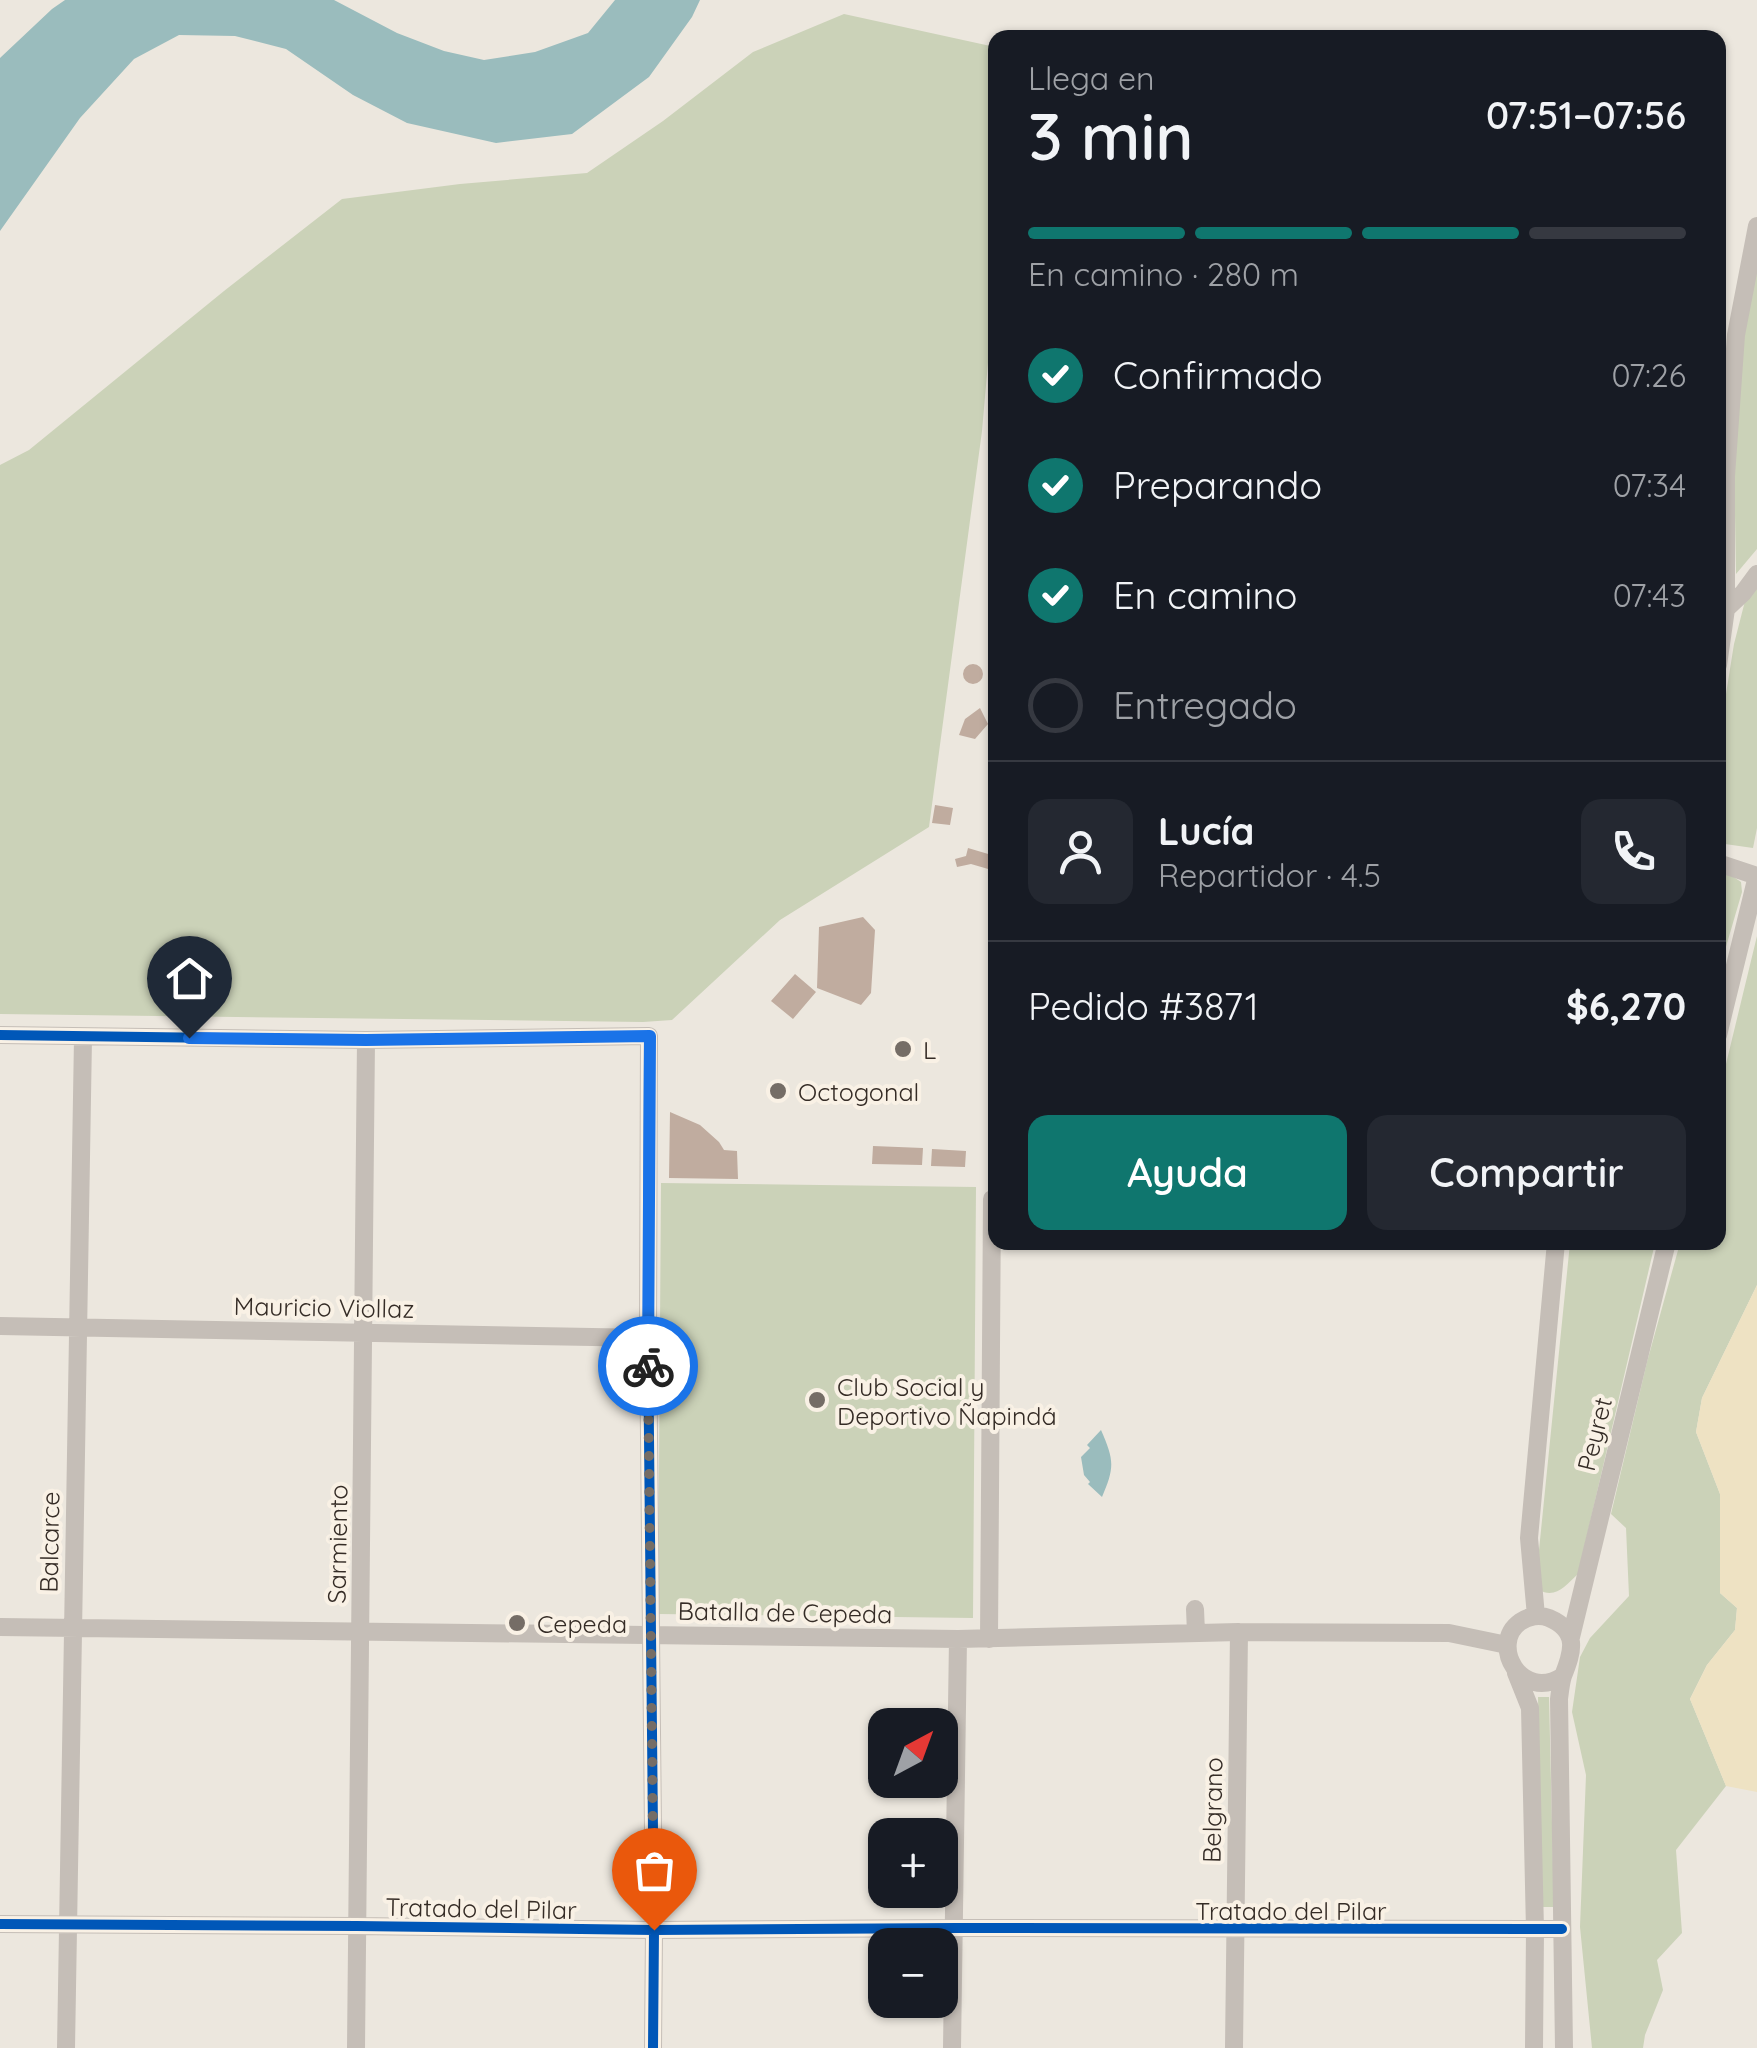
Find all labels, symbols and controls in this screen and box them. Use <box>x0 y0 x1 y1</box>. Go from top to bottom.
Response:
text: Llega en <box>1028 58 1155 98</box>
text: 07:51–07:56 <box>1486 91 1686 139</box>
text: 3 min <box>1028 95 1194 176</box>
text: En camino · 280 m <box>1028 254 1299 294</box>
icon: check <box>1028 348 1083 403</box>
text: Confirmado <box>1113 351 1323 399</box>
text: 07:26 <box>1611 355 1686 395</box>
icon: check <box>1028 458 1083 513</box>
text: Preparando <box>1113 461 1322 509</box>
text: 07:34 <box>1613 465 1686 505</box>
icon: check <box>1028 568 1083 623</box>
text: En camino <box>1113 571 1297 619</box>
text: 07:43 <box>1613 575 1686 615</box>
text: Entregado <box>1113 681 1297 729</box>
button: person <box>1028 799 1133 904</box>
button: phone <box>1581 799 1686 904</box>
text: Lucía <box>1158 807 1254 855</box>
text: Repartidor · 4.5 <box>1158 855 1381 895</box>
pin <box>147 936 232 1039</box>
icon: home <box>162 951 217 1006</box>
text: Pedido #3871 <box>1028 982 1259 1030</box>
text: $6,270 <box>1566 982 1686 1030</box>
place label: L <box>923 1034 936 1065</box>
marker: L <box>892 1038 914 1060</box>
place label: Octogonal <box>798 1076 919 1107</box>
marker: Octogonal <box>767 1080 789 1102</box>
button: Ayuda <box>1028 1115 1347 1230</box>
button: Compartir <box>1367 1115 1686 1230</box>
street label: Mauricio Viollaz <box>233 1290 415 1324</box>
courier <box>598 1316 698 1416</box>
icon: bike <box>621 1339 676 1394</box>
place label: Club Social y Deportivo Ñapindá <box>837 1371 1057 1431</box>
marker: Club Social y Deportivo Ñapindá <box>806 1389 828 1411</box>
street label: Peyret <box>1570 1394 1618 1474</box>
street label: Sarmiento <box>320 1484 354 1604</box>
street label: Balcarce <box>33 1491 65 1593</box>
street label: Batalla de Cepeda <box>677 1595 893 1629</box>
place label: Cepeda <box>537 1608 627 1639</box>
marker: Cepeda <box>506 1612 528 1634</box>
north arrow <box>868 1708 958 1798</box>
map controls <box>868 1708 958 2018</box>
street label: Belgrano <box>1196 1757 1228 1863</box>
button: + <box>868 1818 958 1908</box>
pin <box>612 1828 697 1931</box>
icon: bag <box>627 1843 682 1898</box>
street label: Tratado del Pilar <box>385 1891 577 1925</box>
street label: Tratado del Pilar <box>1195 1895 1387 1926</box>
button: − <box>868 1928 958 2018</box>

